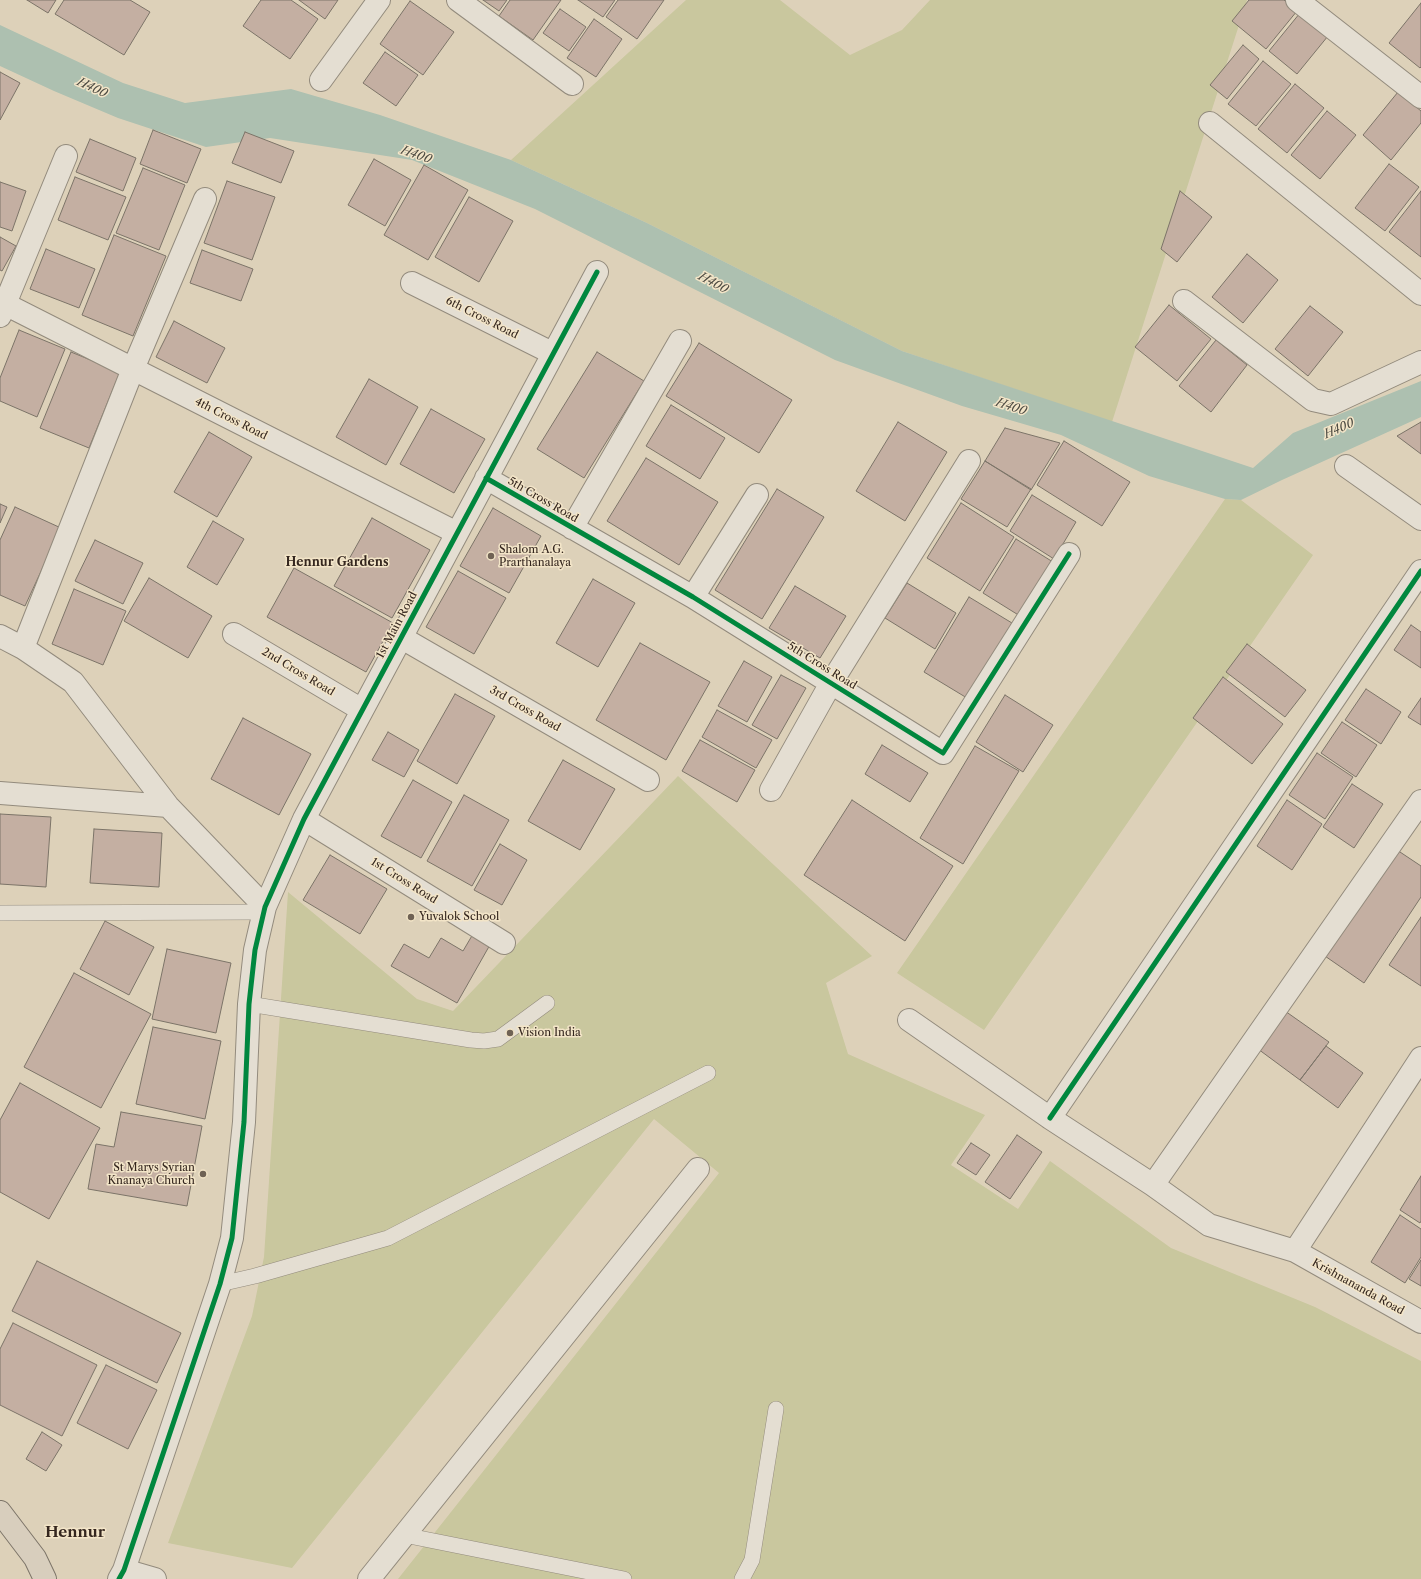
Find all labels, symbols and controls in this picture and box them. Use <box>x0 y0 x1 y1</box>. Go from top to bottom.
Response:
water label: H400 <box>75 75 109 101</box>
water label: H400 <box>399 143 433 167</box>
water label: H400 <box>696 269 730 297</box>
street label: 6th Cross Road <box>444 294 520 342</box>
street label: 4th Cross Road <box>193 395 269 443</box>
water label: H400 <box>994 395 1028 419</box>
water label: H400 <box>1322 416 1356 442</box>
street label: 5th Cross Road <box>505 475 581 525</box>
place label: Shalom A.G. Prarthanalaya <box>499 543 571 569</box>
marker: Shalom A.G. Prarthanalaya <box>486 551 496 561</box>
district label: Hennur Gardens <box>286 556 388 570</box>
street label: 1st Main Road <box>374 590 420 660</box>
street label: 5th Cross Road <box>785 639 859 693</box>
street label: 2nd Cross Road <box>259 645 337 699</box>
street label: 3rd Cross Road <box>487 683 563 735</box>
street label: 1st Cross Road <box>368 855 440 907</box>
place label: Yuvalok School <box>419 910 499 924</box>
marker: Yuvalok School <box>406 912 416 922</box>
place label: Vision India <box>518 1026 581 1040</box>
marker: Vision India <box>505 1028 515 1038</box>
place label: St Marys Syrian Knanaya Church <box>107 1161 195 1187</box>
marker: St Marys Syrian Knanaya Church <box>198 1169 208 1179</box>
street label: Krishnananda Road <box>1310 1256 1406 1318</box>
district label: Hennur <box>45 1524 105 1542</box>

